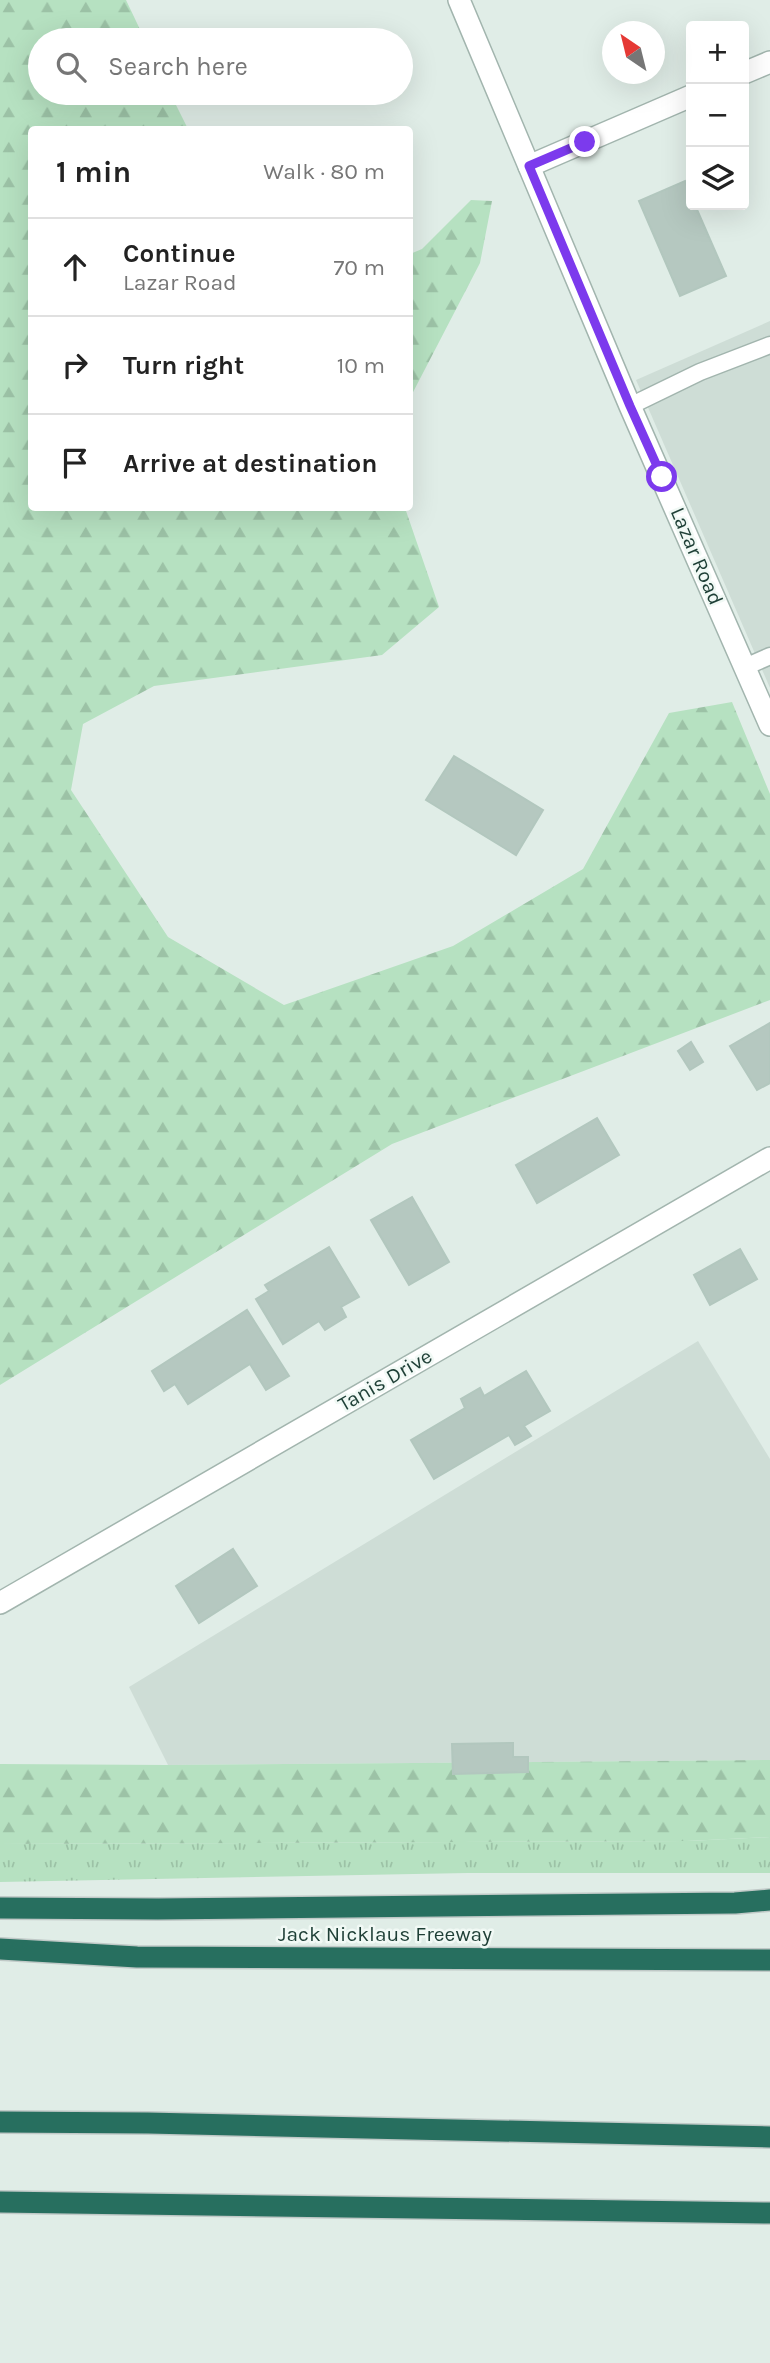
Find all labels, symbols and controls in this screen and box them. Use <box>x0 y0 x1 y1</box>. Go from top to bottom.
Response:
north arrow <box>602 21 665 84</box>
map controls <box>686 21 749 210</box>
button: + <box>686 21 749 84</box>
search box <box>28 28 413 105</box>
icon: search <box>52 48 90 86</box>
text: Search here <box>108 51 248 82</box>
button: − <box>686 84 749 147</box>
route end <box>569 126 600 157</box>
button: layers <box>686 147 749 210</box>
text: 1 min <box>56 154 131 190</box>
text: Walk · 80 m <box>263 158 385 185</box>
text: Continue <box>123 238 235 269</box>
icon: ahead <box>56 248 94 286</box>
text: 70 m <box>334 254 385 281</box>
text: Lazar Road <box>123 269 237 296</box>
icon: right <box>56 346 94 384</box>
text: Turn right <box>123 350 244 381</box>
text: 10 m <box>337 352 385 379</box>
icon: arrive <box>56 444 94 482</box>
text: Arrive at destination <box>123 448 377 479</box>
route start <box>646 461 677 492</box>
street label: Lazar Road <box>666 504 728 608</box>
street label: Tanis Drive <box>334 1344 436 1416</box>
street label: Jack Nicklaus Freeway <box>278 1922 492 1946</box>

